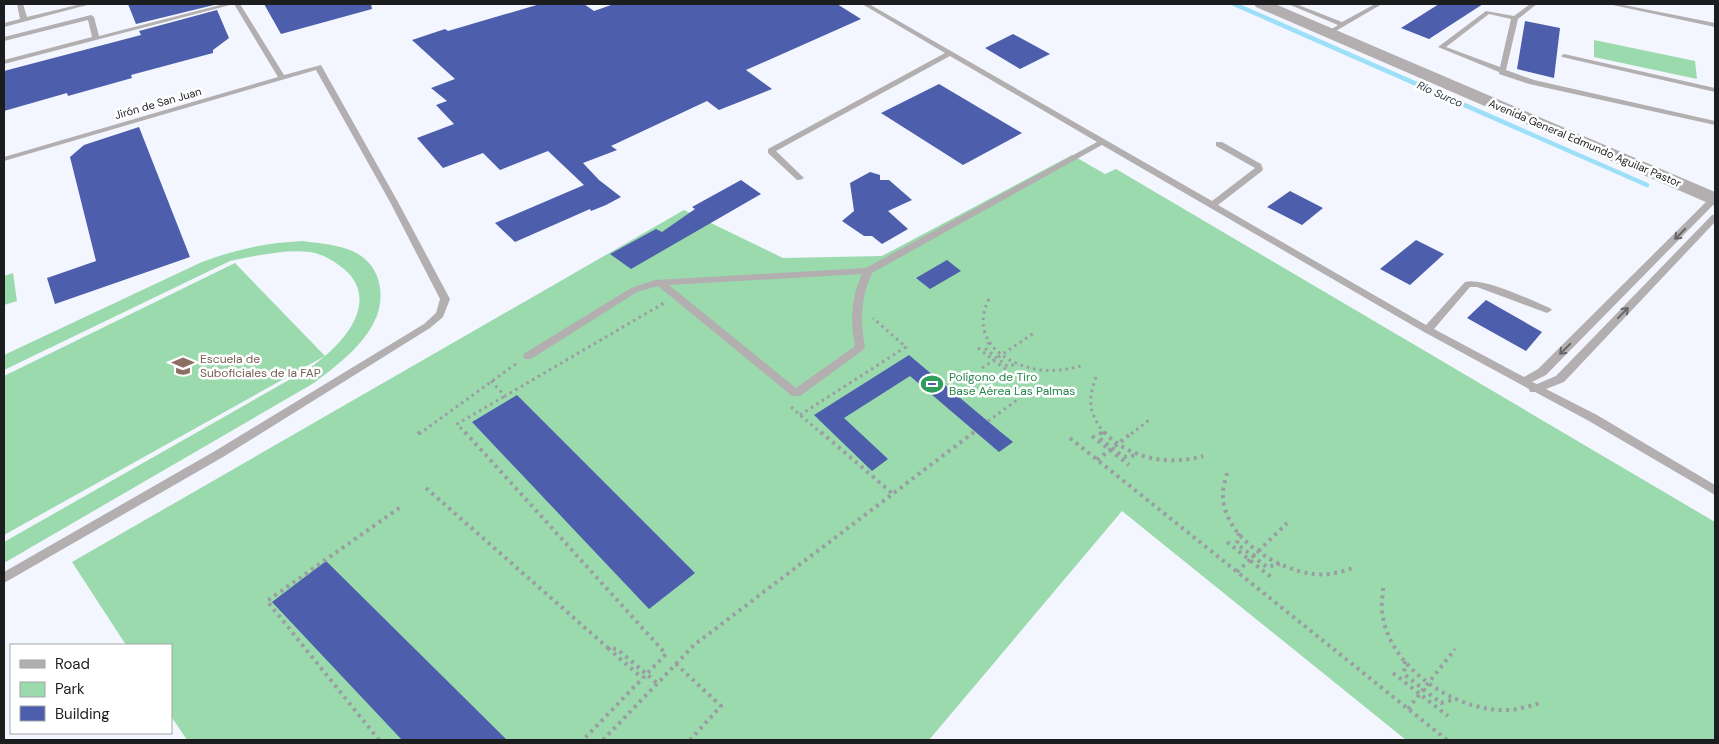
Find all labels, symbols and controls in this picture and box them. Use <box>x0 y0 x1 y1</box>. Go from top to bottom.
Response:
water label: Río Surco <box>1415 78 1465 110</box>
street label: Jirón de San Juan <box>113 84 203 122</box>
street label: Avenida General Edmundo Aguilar Pastor <box>1487 96 1683 190</box>
one-way arrow <box>1674 228 1686 240</box>
one-way arrow <box>1617 307 1629 320</box>
one-way arrow <box>1559 343 1571 355</box>
place label: Escuela de Suboficiales de la FAP <box>200 351 321 381</box>
school or university icon: Escuela de Suboficiales de la FAP <box>170 353 196 379</box>
place label: Polígono de Tiro Base Aérea Las Palmas <box>949 369 1075 399</box>
sports icon: Polígono de Tiro Base Aérea Las Palmas <box>919 371 945 397</box>
legend <box>10 644 172 734</box>
text: Road <box>55 654 90 674</box>
text: Park <box>55 679 85 699</box>
text: Building <box>55 704 110 724</box>

